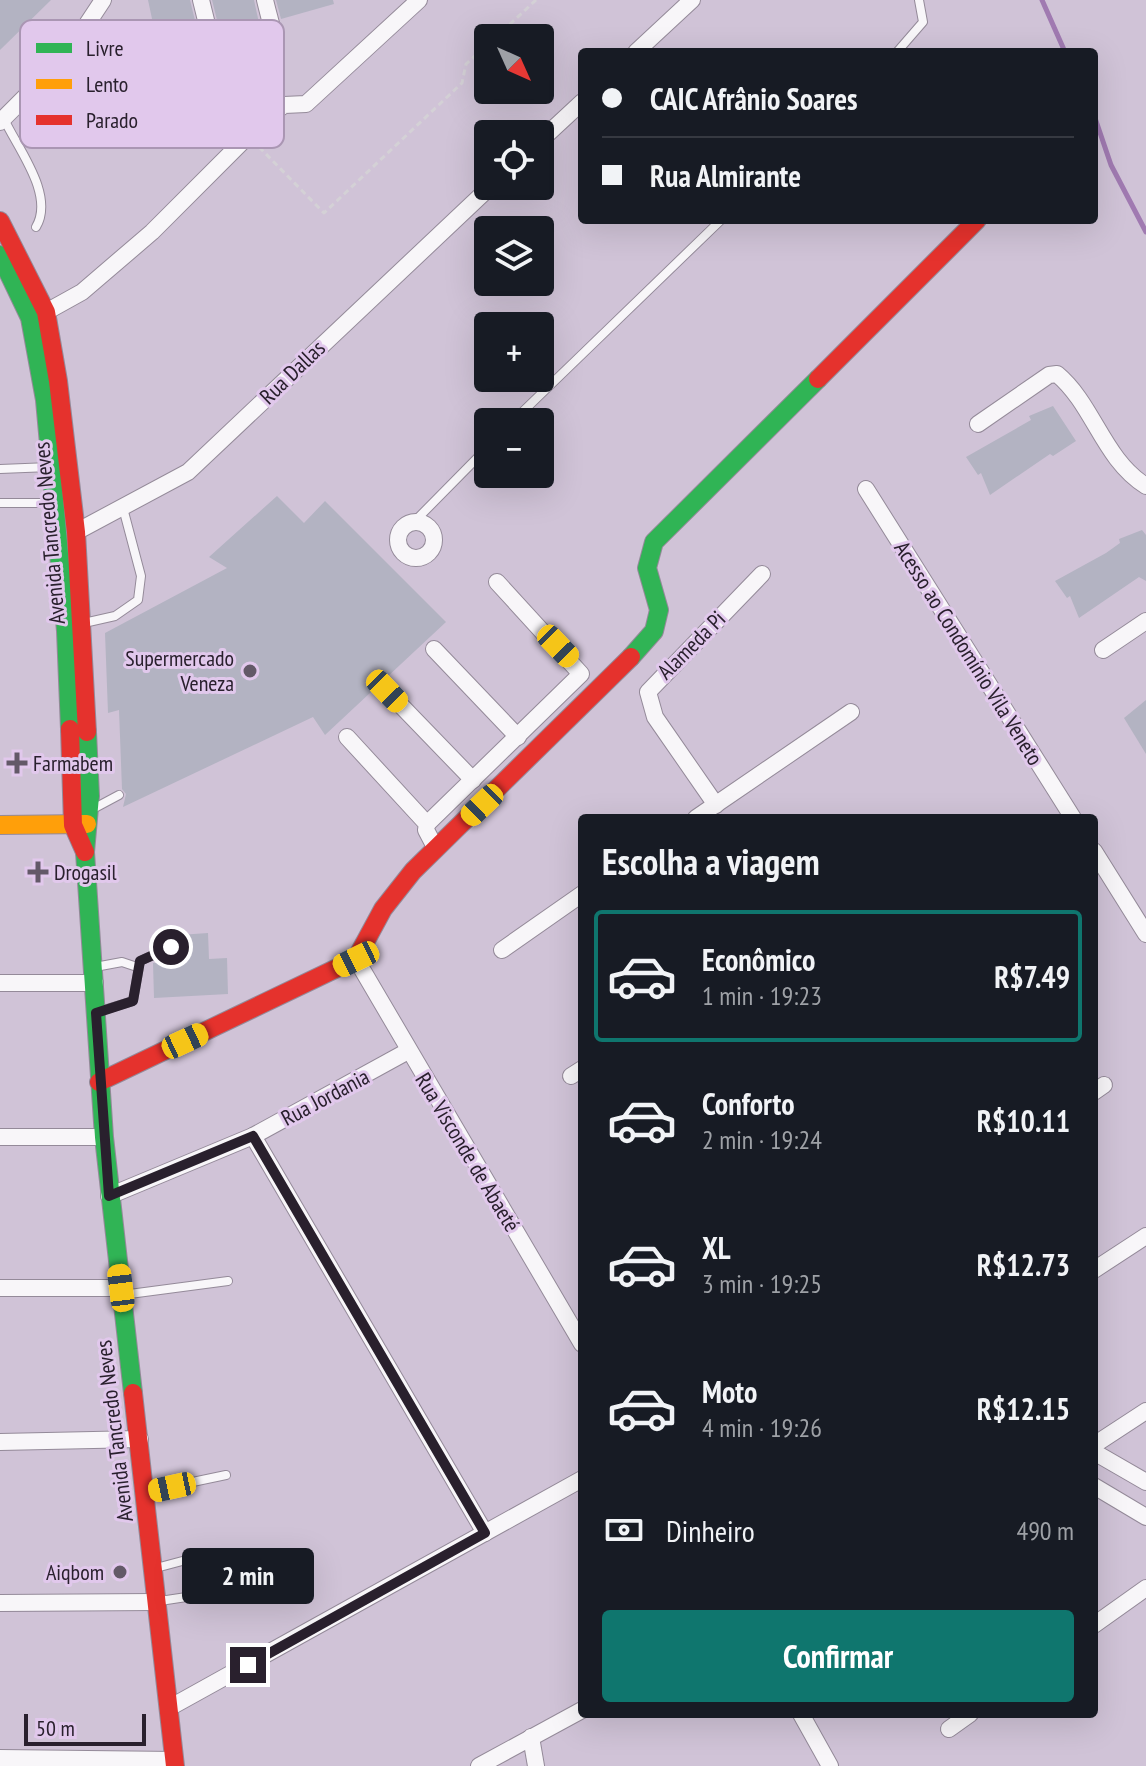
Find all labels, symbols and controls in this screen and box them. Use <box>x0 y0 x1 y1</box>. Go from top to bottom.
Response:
legend <box>20 20 284 148</box>
north arrow <box>474 24 554 104</box>
map controls <box>474 24 554 488</box>
text: Livre <box>86 34 124 62</box>
text: Lento <box>86 70 128 98</box>
text: CAIC Afrânio Soares <box>650 79 858 118</box>
text: Parado <box>86 106 138 134</box>
button: locate <box>474 120 554 200</box>
text: Rua Almirante <box>650 156 801 195</box>
button: layers <box>474 216 554 296</box>
button: + <box>474 312 554 392</box>
street label: Rua Dallas <box>253 334 331 410</box>
button: − <box>474 408 554 488</box>
street label: Avenida Tancredo Neves <box>27 441 71 625</box>
street label: Acesso ao Condomínio Vila Veneto <box>889 536 1049 770</box>
street label: Alameda Pi <box>651 605 731 685</box>
car <box>533 620 583 672</box>
place label: Supermercado Veneza <box>125 644 234 697</box>
marker: Supermercado Veneza <box>241 662 259 680</box>
car <box>362 665 412 717</box>
place label: Farmabem <box>33 749 113 777</box>
marker: Farmabem <box>8 754 26 772</box>
car <box>456 780 508 830</box>
text: Escolha a viagem <box>602 838 820 885</box>
place label: Drogasil <box>54 858 118 886</box>
marker: Drogasil <box>29 863 47 881</box>
route start <box>153 929 189 965</box>
car <box>329 938 383 980</box>
icon: car <box>606 940 678 1012</box>
text: Econômico <box>702 940 815 979</box>
text: R$7.49 <box>994 957 1070 996</box>
text: 1 min · 19:23 <box>702 979 822 1012</box>
car <box>158 1020 212 1062</box>
street label: Rua Jordania <box>276 1062 374 1132</box>
street label: Rua Visconde de Abaeté <box>409 1067 527 1237</box>
icon: car <box>606 1084 678 1156</box>
text: Conforto <box>702 1084 795 1123</box>
text: R$10.11 <box>977 1101 1070 1140</box>
text: 2 min · 19:24 <box>702 1123 822 1156</box>
icon: car <box>606 1228 678 1300</box>
text: XL <box>702 1228 731 1267</box>
text: R$12.73 <box>977 1245 1070 1284</box>
car <box>106 1263 136 1313</box>
text: 3 min · 19:25 <box>702 1267 822 1300</box>
street label: Avenida Tancredo Neves <box>89 1339 139 1523</box>
icon: car <box>606 1372 678 1444</box>
text: Moto <box>702 1372 757 1411</box>
text: R$12.15 <box>977 1389 1070 1428</box>
text: 4 min · 19:26 <box>702 1411 822 1444</box>
car <box>146 1470 198 1504</box>
icon: cash <box>602 1508 646 1552</box>
text: Dinheiro <box>666 1511 755 1550</box>
text: 490 m <box>1016 1514 1074 1547</box>
callout: 2 min <box>182 1549 314 1605</box>
place label: Aiqbom <box>46 1558 104 1586</box>
text: 2 min <box>222 1559 274 1592</box>
marker: Aiqbom <box>111 1563 129 1581</box>
button: Confirmar <box>602 1610 1074 1702</box>
route end <box>230 1647 266 1683</box>
scale bar <box>24 1710 146 1746</box>
text: 50 m <box>36 1714 75 1742</box>

